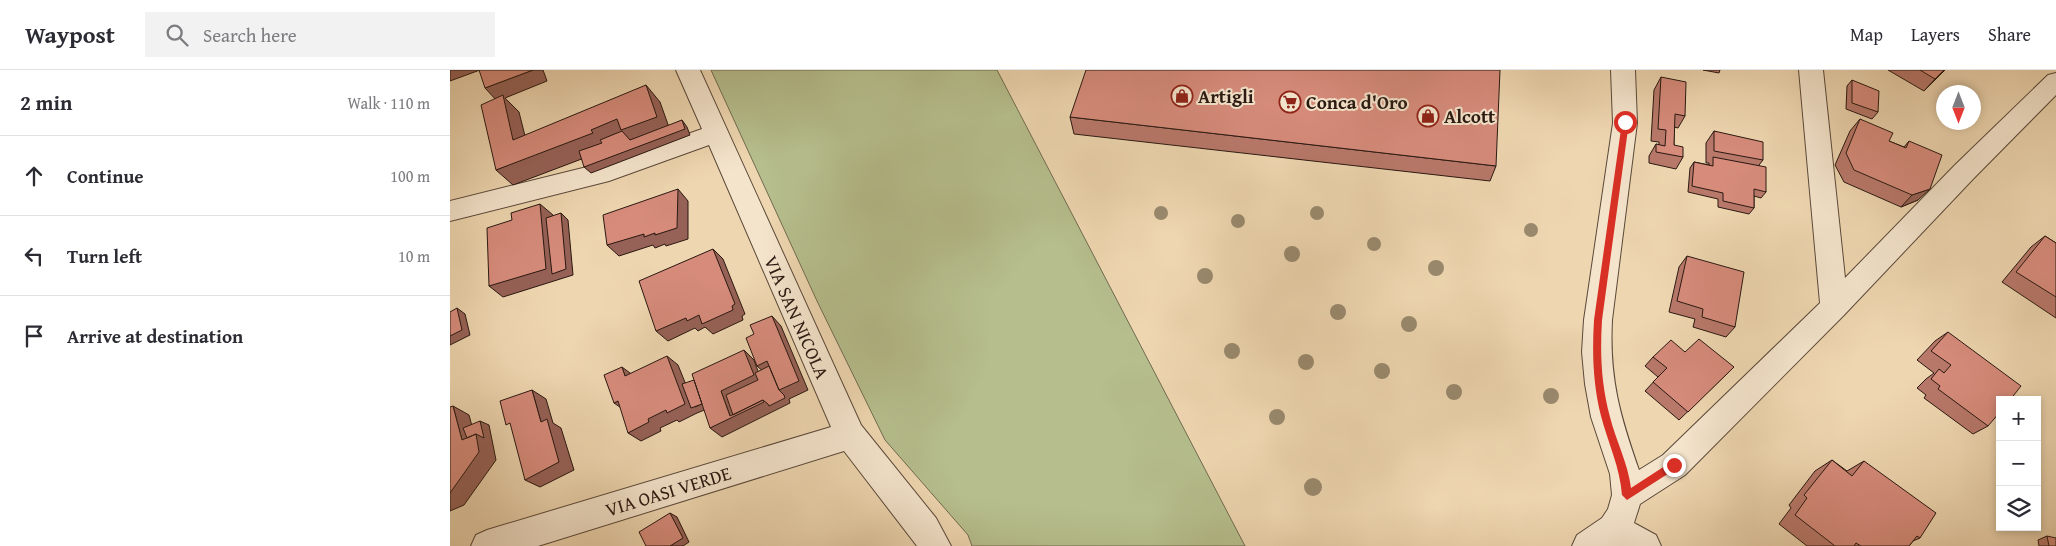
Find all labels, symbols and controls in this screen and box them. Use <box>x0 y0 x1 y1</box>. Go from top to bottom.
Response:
search box <box>145 12 495 57</box>
text: Waypost <box>25 17 115 52</box>
icon: search <box>163 21 191 49</box>
text: Search here <box>203 21 297 49</box>
text: Map <box>1850 21 1883 48</box>
text: Layers <box>1911 21 1960 48</box>
text: Share <box>1988 21 2031 48</box>
place label: Artigli <box>1198 82 1254 110</box>
shop icon: Artigli <box>1170 84 1194 108</box>
north arrow <box>1936 85 1981 130</box>
text: 2 min <box>20 87 72 118</box>
place label: Conca d'Oro <box>1306 88 1408 116</box>
supermarket icon: Conca d'Oro <box>1278 90 1302 114</box>
text: Walk · 110 m <box>347 91 430 115</box>
place label: Alcott <box>1444 102 1496 130</box>
shop icon: Alcott <box>1416 104 1440 128</box>
route start <box>1614 111 1637 134</box>
icon: ahead <box>20 162 48 190</box>
text: Continue <box>67 162 144 190</box>
text: 100 m <box>390 164 430 188</box>
icon: left <box>20 242 48 270</box>
text: Turn left <box>67 242 142 270</box>
text: 10 m <box>398 244 430 268</box>
street label: VIA SAN NICOLA <box>757 251 837 384</box>
icon: arrive <box>20 322 48 350</box>
text: Arrive at destination <box>67 322 243 350</box>
map controls <box>1996 396 2041 531</box>
button: + <box>1996 396 2041 441</box>
button: − <box>1996 441 2041 486</box>
route end <box>1663 454 1686 477</box>
street label: VIA OASI VERDE <box>602 459 735 523</box>
button: layers <box>1996 486 2041 531</box>

